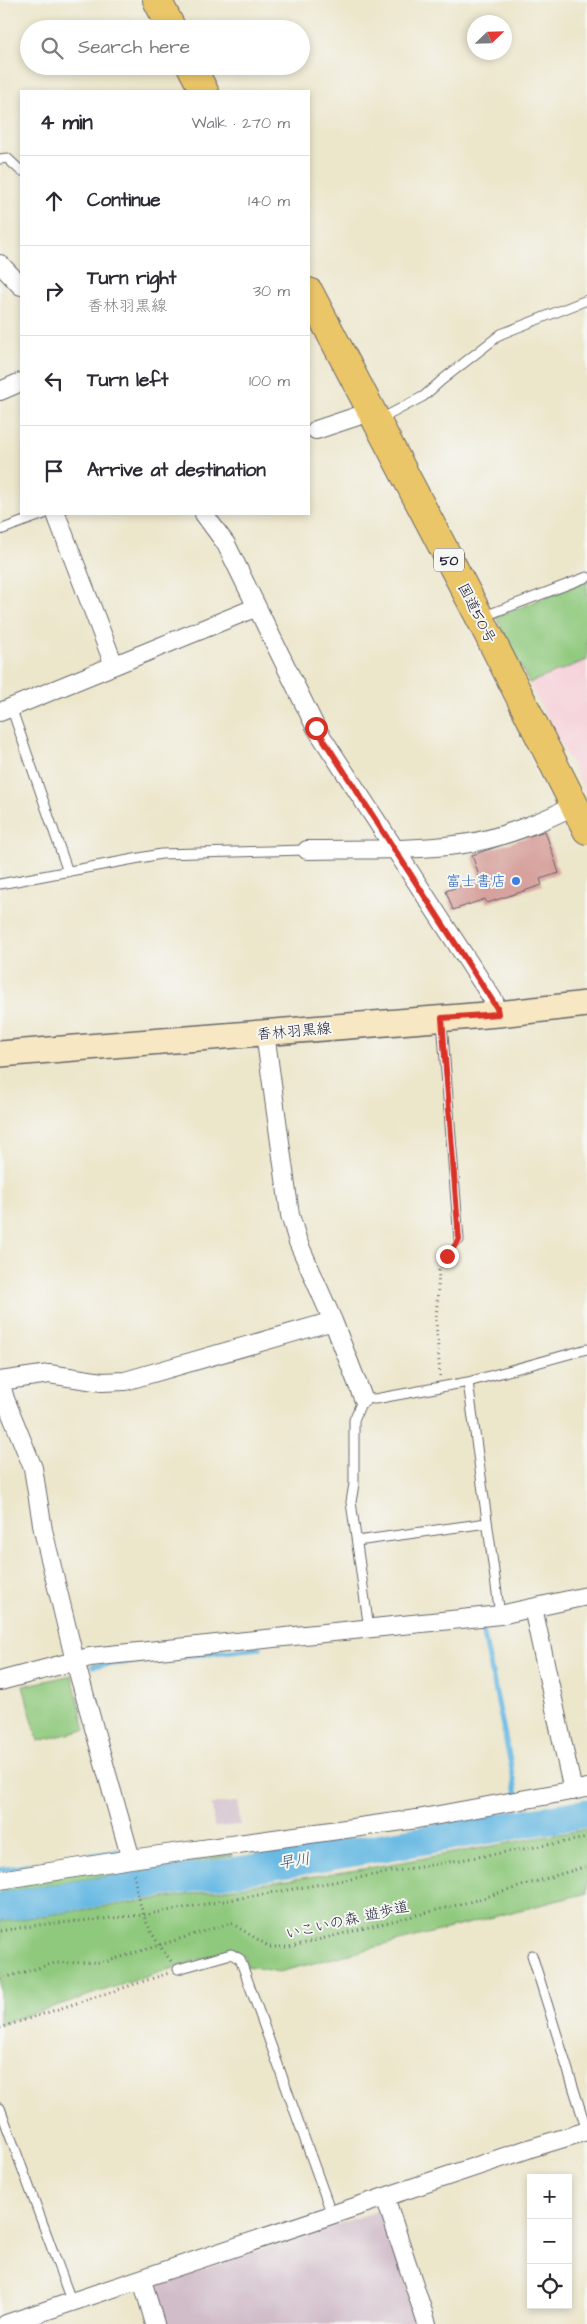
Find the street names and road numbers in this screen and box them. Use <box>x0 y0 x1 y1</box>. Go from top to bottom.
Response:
road number: 50 <box>434 548 464 572</box>
street label: 国道50号 <box>452 579 501 647</box>
street label: 香林羽黒線 <box>256 1018 332 1045</box>
street label: いこいの森 遊歩道 <box>283 1896 411 1945</box>

